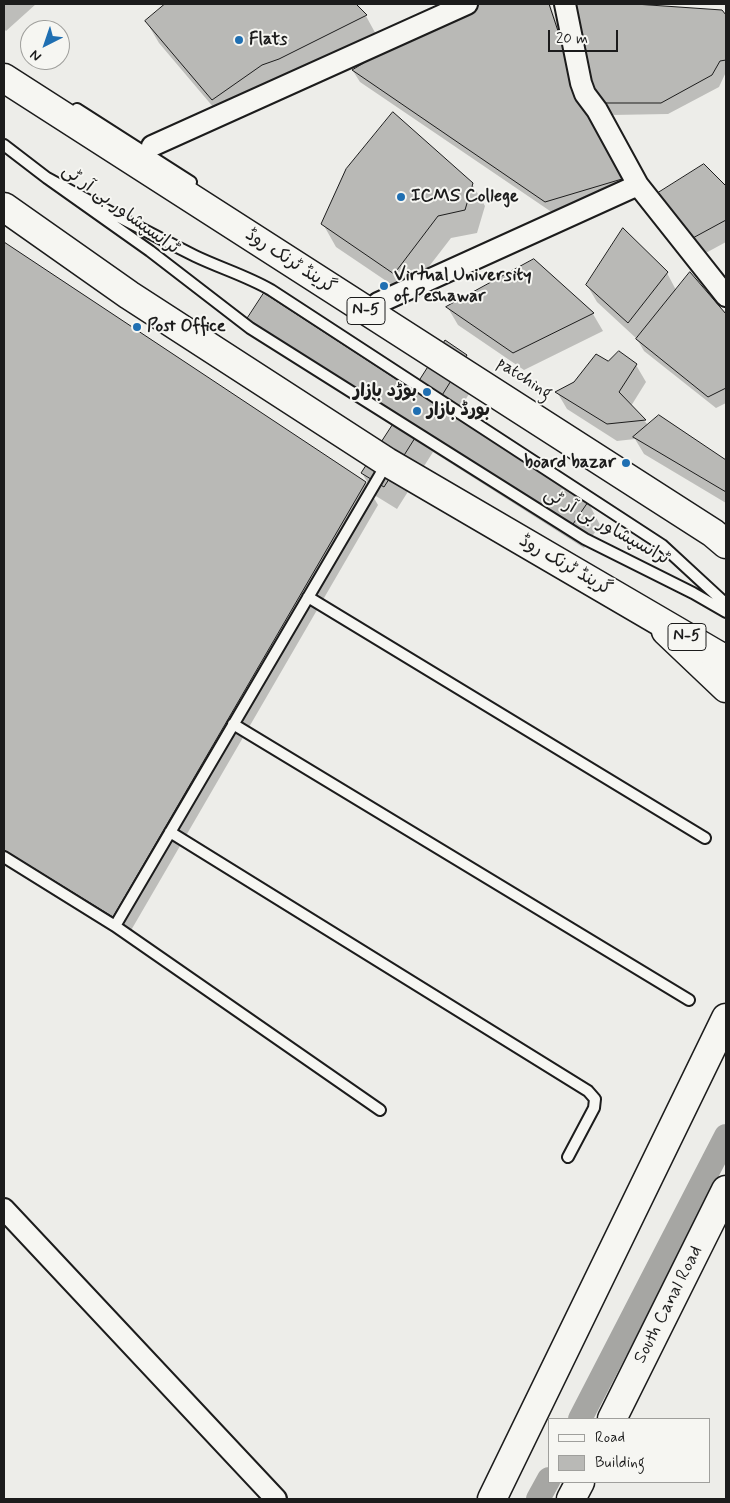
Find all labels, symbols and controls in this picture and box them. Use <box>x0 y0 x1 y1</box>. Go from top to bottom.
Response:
north arrow <box>20 20 70 70</box>
scale bar <box>550 20 620 52</box>
place label: Flats <box>249 29 287 51</box>
text: 20 m <box>556 29 588 49</box>
marker: Flats <box>233 34 245 46</box>
text: N <box>26 46 45 65</box>
street label: ٹرانسپشاور بی آر ٹی <box>57 160 183 260</box>
place label: ICMS College <box>411 186 518 208</box>
marker: ICMS College <box>395 191 407 203</box>
street label: گرینڈ ٹرنک روڈ <box>241 225 339 299</box>
place label: Virtual University of Peshawar <box>394 265 532 308</box>
marker: Virtual University of Peshawar <box>378 280 390 292</box>
road number: N-5 <box>347 298 385 324</box>
place label: Post Office <box>147 316 226 338</box>
marker: Post Office <box>131 321 143 333</box>
street label: patching <box>492 353 556 405</box>
place label: بوڑد بازار <box>353 381 417 403</box>
marker: بوڑد بازار <box>421 386 433 398</box>
place label: بورڈ بازار <box>427 400 490 422</box>
marker: بورڈ بازار <box>411 405 423 417</box>
place label: board bazar <box>524 452 616 474</box>
marker: board bazar <box>620 457 632 469</box>
street label: ٹرانسپشاور بی آر ٹی <box>540 484 672 570</box>
street label: گرینڈ ٹرنک روڈ <box>515 531 615 601</box>
road number: N-5 <box>668 624 706 650</box>
street label: South Canal Road <box>630 1243 708 1367</box>
legend <box>548 1418 710 1483</box>
text: Road <box>595 1428 625 1448</box>
text: Building <box>595 1453 645 1473</box>

